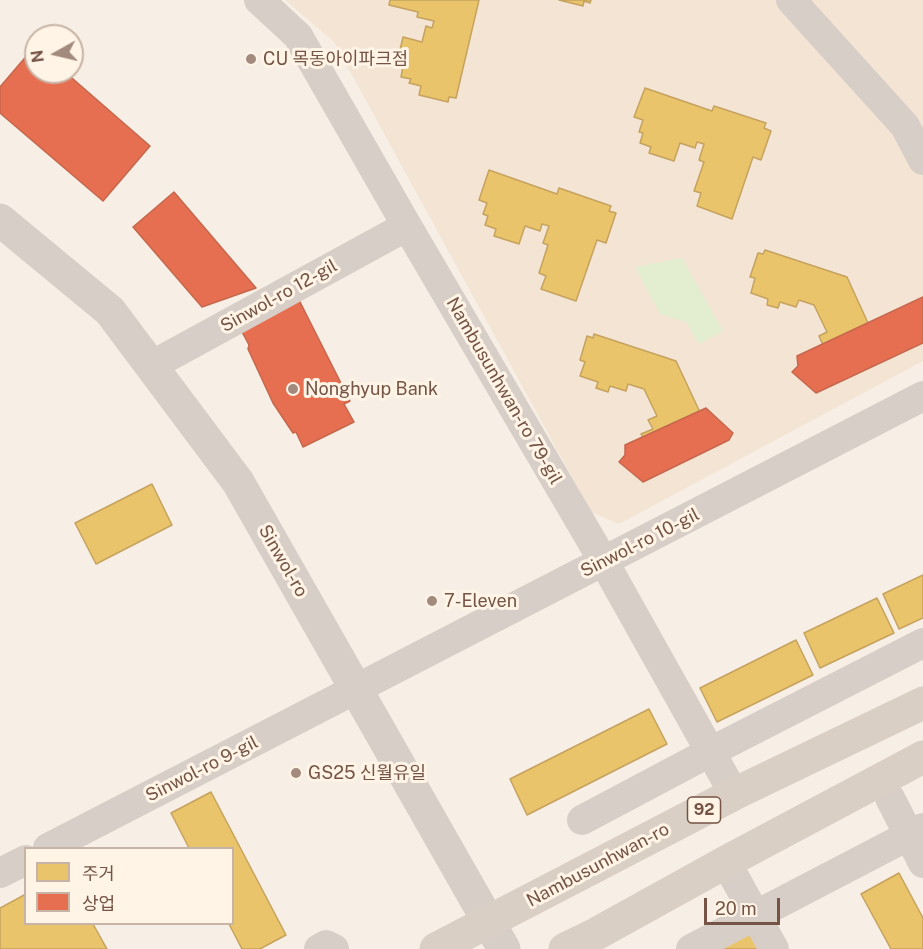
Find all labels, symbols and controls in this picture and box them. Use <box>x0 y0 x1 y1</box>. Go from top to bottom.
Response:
north arrow <box>24 24 84 84</box>
place label: CU 목동아이파크점 <box>263 48 408 70</box>
text: N <box>27 49 48 64</box>
marker: CU 목동아이파크점 <box>244 52 258 66</box>
street label: Sinwol-ro 12-gil <box>217 255 341 337</box>
street label: Nambusunhwan-ro 79-gil <box>442 294 566 488</box>
place label: Nonghyup Bank <box>305 378 438 400</box>
marker: Nonghyup Bank <box>286 382 300 396</box>
street label: Sinwol-ro 10-gil <box>577 504 703 582</box>
street label: Sinwol-ro <box>254 521 312 601</box>
place label: 7-Eleven <box>444 590 517 612</box>
marker: 7-Eleven <box>425 594 439 608</box>
street label: Sinwol-ro 9-gil <box>142 731 262 807</box>
place label: GS25 신월유일 <box>308 762 426 784</box>
marker: GS25 신월유일 <box>289 766 303 780</box>
road number: 92 <box>688 797 720 823</box>
street label: Nambusunhwan-ro <box>523 818 673 912</box>
legend <box>24 847 234 925</box>
text: 주거 <box>82 863 115 884</box>
scale bar <box>707 886 784 924</box>
text: 상업 <box>82 893 115 914</box>
text: 20 m <box>715 898 757 919</box>

